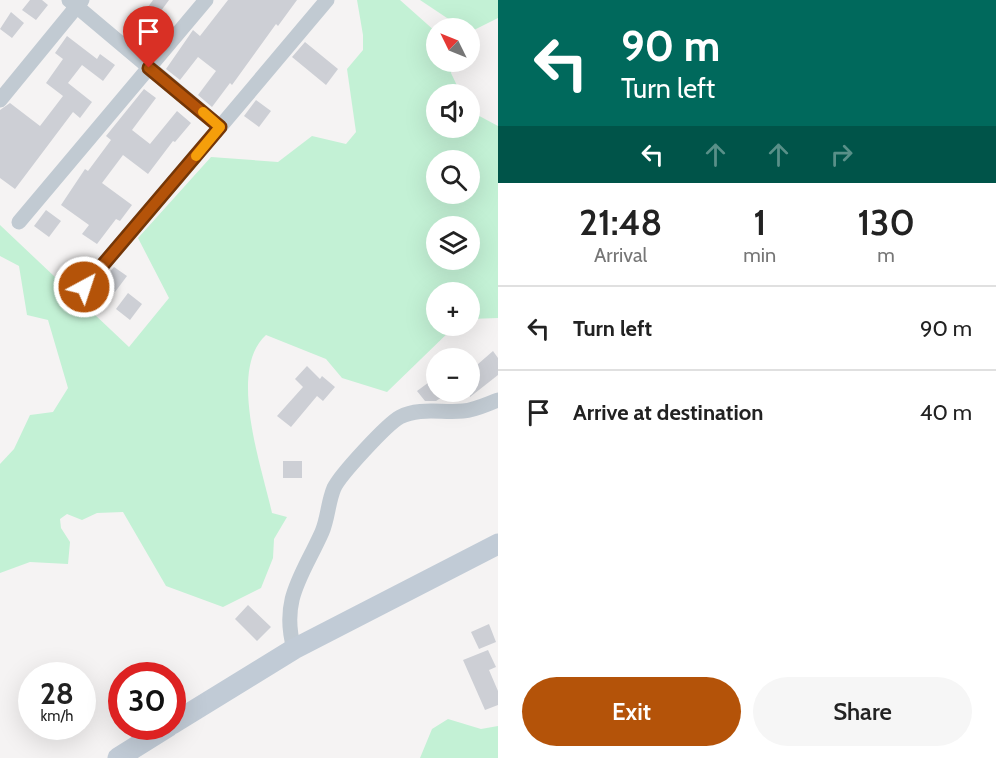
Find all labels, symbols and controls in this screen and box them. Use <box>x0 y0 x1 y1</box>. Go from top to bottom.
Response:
pin <box>123 6 174 68</box>
icon: arrive <box>132 15 165 48</box>
north arrow <box>426 18 480 72</box>
map controls <box>426 18 480 402</box>
text: 90 m <box>621 20 720 72</box>
icon: left <box>522 24 600 102</box>
text: Turn left <box>621 72 715 105</box>
button: sound <box>426 84 480 138</box>
icon: left <box>636 138 669 171</box>
icon: ahead <box>699 138 732 171</box>
icon: ahead <box>762 138 795 171</box>
icon: right <box>825 138 858 171</box>
button: search <box>426 150 480 204</box>
text: 21:48 <box>579 200 662 244</box>
text: 1 <box>753 200 766 244</box>
text: 130 <box>857 200 915 244</box>
button: layers <box>426 216 480 270</box>
text: Arrival <box>594 243 647 267</box>
text: min <box>743 243 776 267</box>
text: m <box>877 243 895 267</box>
position arrow <box>52 255 116 319</box>
button: + <box>426 282 480 336</box>
icon: left <box>522 312 555 345</box>
text: Turn left <box>573 315 652 342</box>
text: 90 m <box>920 315 972 342</box>
button: − <box>426 348 480 402</box>
icon: arrive <box>522 396 555 429</box>
text: Arrive at destination <box>573 399 763 426</box>
text: 40 m <box>920 399 972 426</box>
speed limit sign: 30 <box>108 662 186 740</box>
text: 28 <box>40 675 74 712</box>
button: Exit <box>522 677 741 746</box>
button: Share <box>753 677 972 746</box>
text: km/h <box>41 707 73 725</box>

